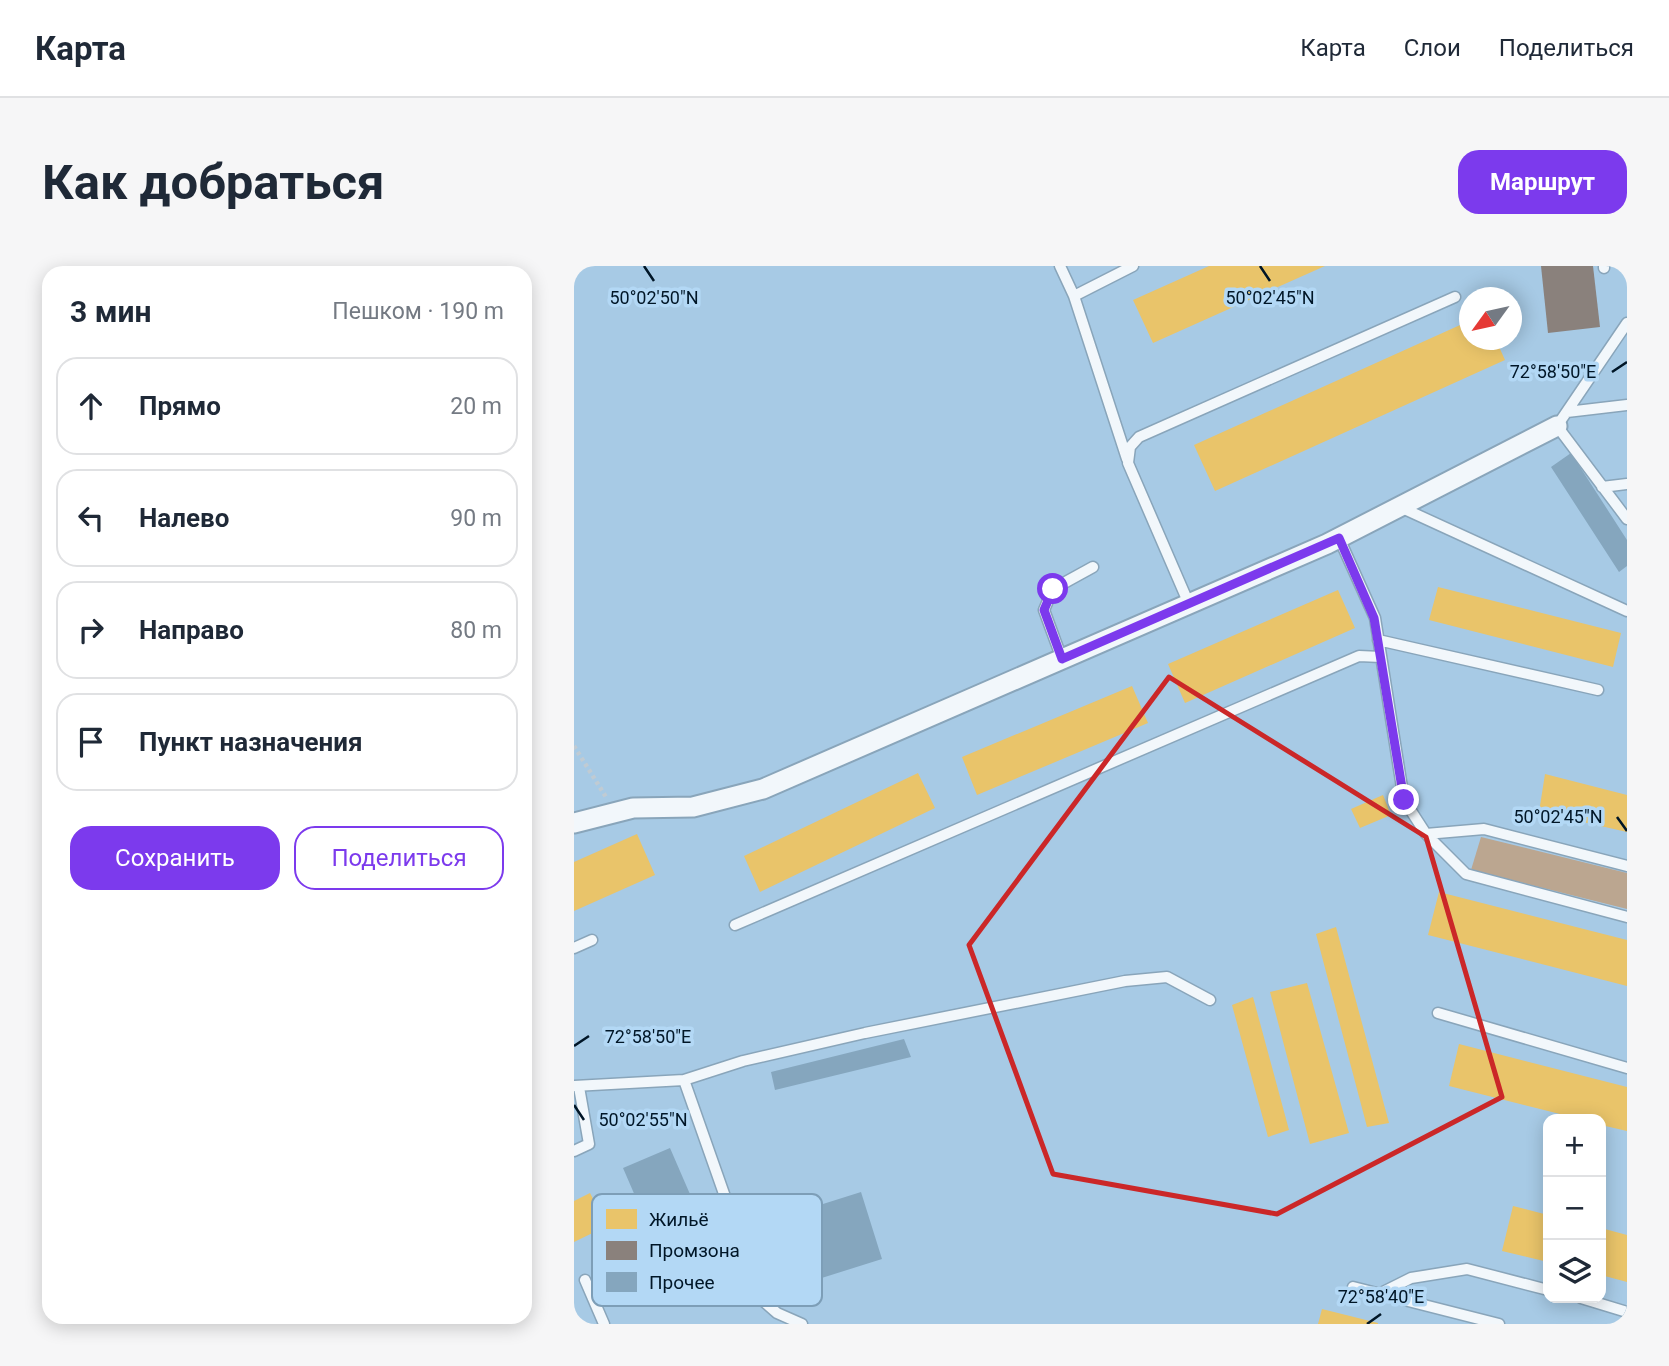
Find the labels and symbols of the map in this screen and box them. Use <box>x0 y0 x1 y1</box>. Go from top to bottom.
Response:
text: 50°02'50"N <box>609 287 699 308</box>
text: 50°02'45"N <box>1225 287 1315 308</box>
north arrow <box>1459 287 1522 350</box>
text: 72°58'50"E <box>1510 361 1596 382</box>
route start <box>1037 573 1068 604</box>
route end <box>1388 784 1419 815</box>
text: 50°02'45"N <box>1513 806 1603 827</box>
text: 72°58'50"E <box>605 1026 691 1047</box>
text: 50°02'55"N <box>598 1109 688 1130</box>
legend <box>592 1194 822 1306</box>
text: Жильё <box>649 1208 709 1231</box>
text: Промзона <box>649 1239 740 1262</box>
text: Прочее <box>649 1271 715 1294</box>
text: 72°58'40"E <box>1338 1286 1424 1307</box>

